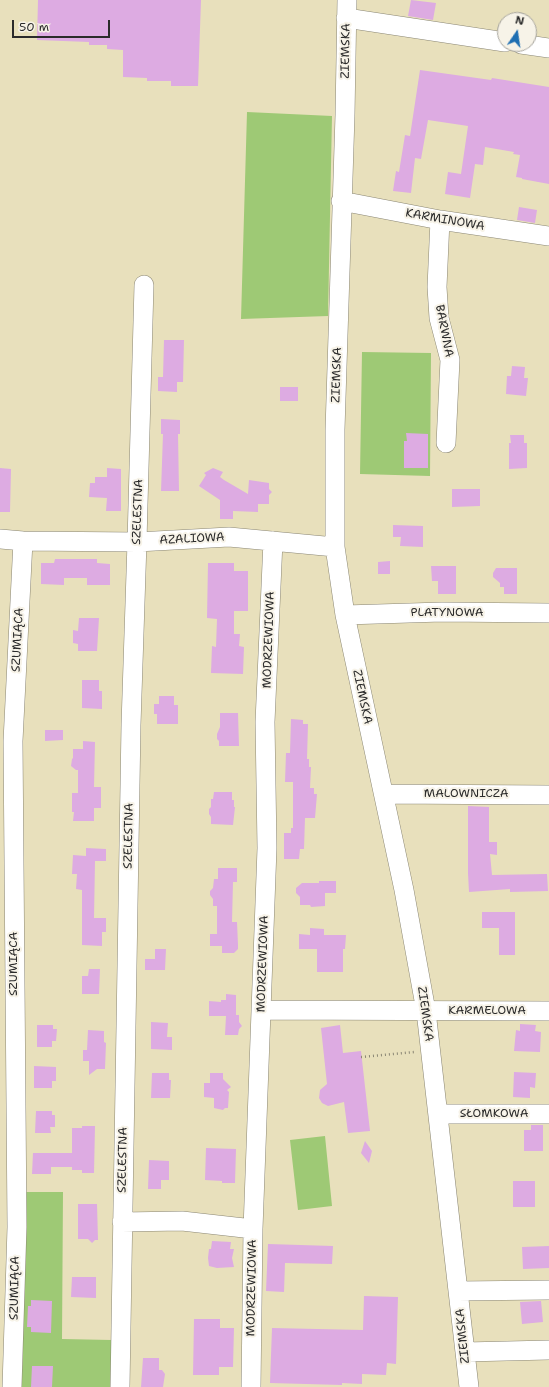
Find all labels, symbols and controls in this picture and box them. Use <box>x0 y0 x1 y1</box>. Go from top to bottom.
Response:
scale bar <box>14 12 112 38</box>
north arrow <box>497 12 537 52</box>
text: N <box>514 13 526 29</box>
text: 50 m <box>19 19 49 35</box>
street label: ZIEMSKA <box>338 23 354 79</box>
street label: KARMINOWA <box>404 206 486 234</box>
street label: BARWNA <box>432 303 456 359</box>
street label: ZIEMSKA <box>329 347 345 403</box>
street label: SZELESTNA <box>130 479 146 545</box>
street label: AZALIOWA <box>159 530 225 548</box>
street label: MODRZEWIOWA <box>260 591 278 689</box>
street label: PLATYNOWA <box>411 606 483 620</box>
street label: SZUMIĄCA <box>9 608 27 672</box>
street label: ZIEMSKA <box>349 668 375 726</box>
street label: MALOWNICZA <box>424 787 508 801</box>
street label: SZELESTNA <box>121 803 137 869</box>
street label: MODRZEWIOWA <box>254 915 272 1013</box>
street label: SZUMIĄCA <box>7 932 21 996</box>
street label: ZIEMSKA <box>414 985 436 1043</box>
street label: KARMELOWA <box>448 1004 526 1018</box>
street label: SŁOMKOWA <box>460 1107 528 1121</box>
street label: SZELESTNA <box>115 1127 131 1193</box>
street label: MODRZEWIOWA <box>244 1239 260 1337</box>
street label: SZUMIĄCA <box>7 1256 23 1320</box>
street label: ZIEMSKA <box>453 1308 473 1364</box>

